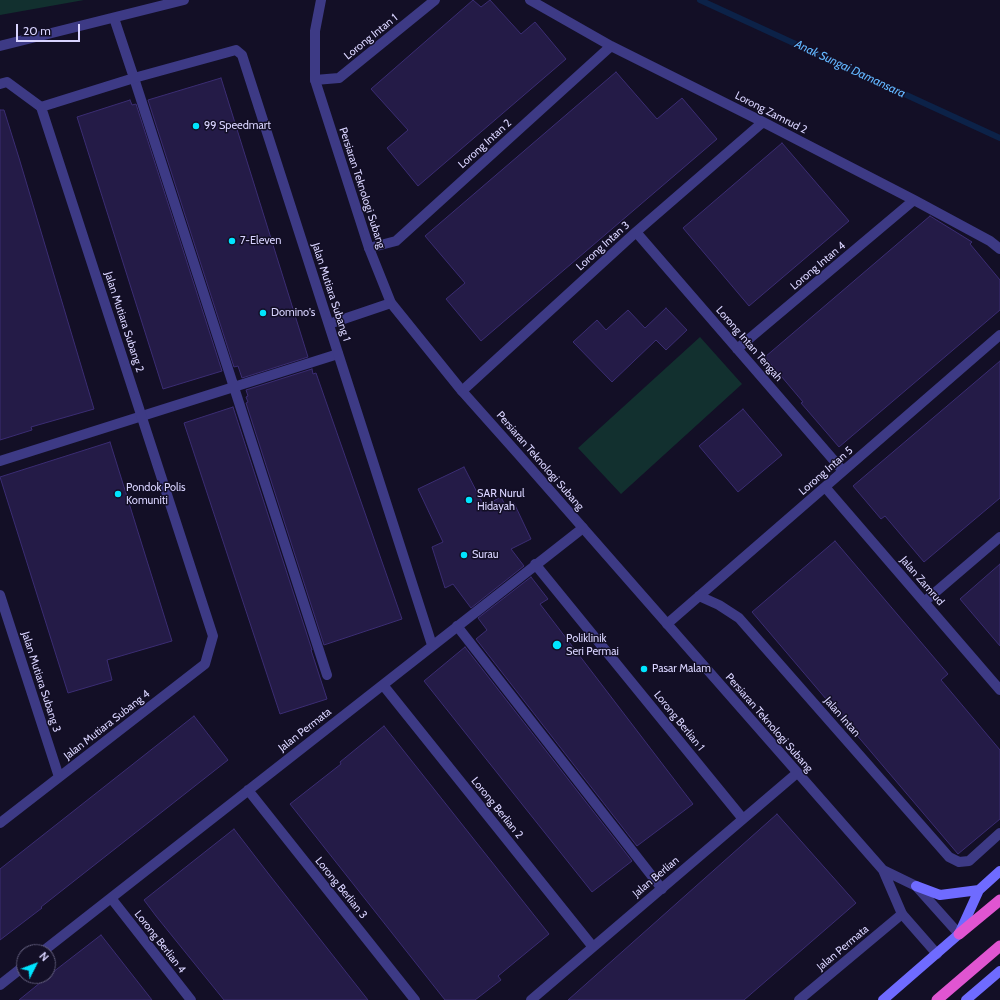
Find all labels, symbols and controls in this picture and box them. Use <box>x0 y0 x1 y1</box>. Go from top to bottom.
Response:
street label: Lorong Intan 1 <box>342 11 400 63</box>
scale bar <box>18 16 82 42</box>
text: 20 m <box>23 23 51 38</box>
water label: Anak Sungai Damansara <box>792 37 908 101</box>
street label: Lorong Zamrud 2 <box>733 89 809 137</box>
street label: Lorong Intan 2 <box>456 117 514 171</box>
place label: 99 Speedmart <box>204 119 271 133</box>
marker: 99 Speedmart <box>191 121 201 131</box>
street label: Persiaran Teknologi Subang <box>336 126 388 250</box>
street label: Lorong Intan 3 <box>574 219 632 273</box>
place label: 7-Eleven <box>240 234 281 248</box>
marker: 7-Eleven <box>227 236 237 246</box>
street label: Lorong Intan 4 <box>788 239 848 293</box>
street label: Jalan Mutiara Subang 1 <box>309 241 353 343</box>
street label: Jalan Mutiara Subang 2 <box>102 270 146 374</box>
street label: Lorong Intan Tengah <box>713 304 785 384</box>
place label: Domino's <box>271 306 315 320</box>
marker: Domino's <box>258 308 268 318</box>
street label: Persiaran Teknologi Subang <box>493 409 587 513</box>
street label: Lorong Intan 5 <box>796 444 856 498</box>
place label: Pondok Polis Komuniti <box>126 481 186 507</box>
place label: SAR Nurul Hidayah <box>477 487 525 513</box>
marker: Pondok Polis Komuniti <box>113 489 123 499</box>
marker: SAR Nurul Hidayah <box>464 495 474 505</box>
place label: Surau <box>472 548 499 562</box>
marker: Surau <box>459 550 469 560</box>
street label: Jalan Zamrud <box>897 554 947 608</box>
street label: Jalan Mutiara Subang 3 <box>18 630 64 734</box>
place label: Poliklinik Seri Permai <box>566 632 619 658</box>
marker: Poliklinik Seri Permai <box>551 639 563 651</box>
place label: Pasar Malam <box>652 662 711 676</box>
marker: Pasar Malam <box>639 664 649 674</box>
street label: Persiaran Teknologi Subang <box>722 671 816 775</box>
street label: Jalan Mutiara Subang 4 <box>61 687 153 763</box>
street label: Lorong Berlian 1 <box>651 688 707 754</box>
street label: Jalan Intan <box>821 694 863 740</box>
street label: Jalan Permata <box>276 705 334 755</box>
street label: Lorong Berlian 2 <box>468 775 526 841</box>
street label: Jalan Berlian <box>630 854 682 900</box>
street label: Lorong Berlian 3 <box>312 855 370 921</box>
street label: Lorong Berlian 4 <box>131 908 189 976</box>
street label: Jalan Permata <box>814 923 872 973</box>
north arrow <box>16 944 56 984</box>
text: N <box>36 949 52 964</box>

